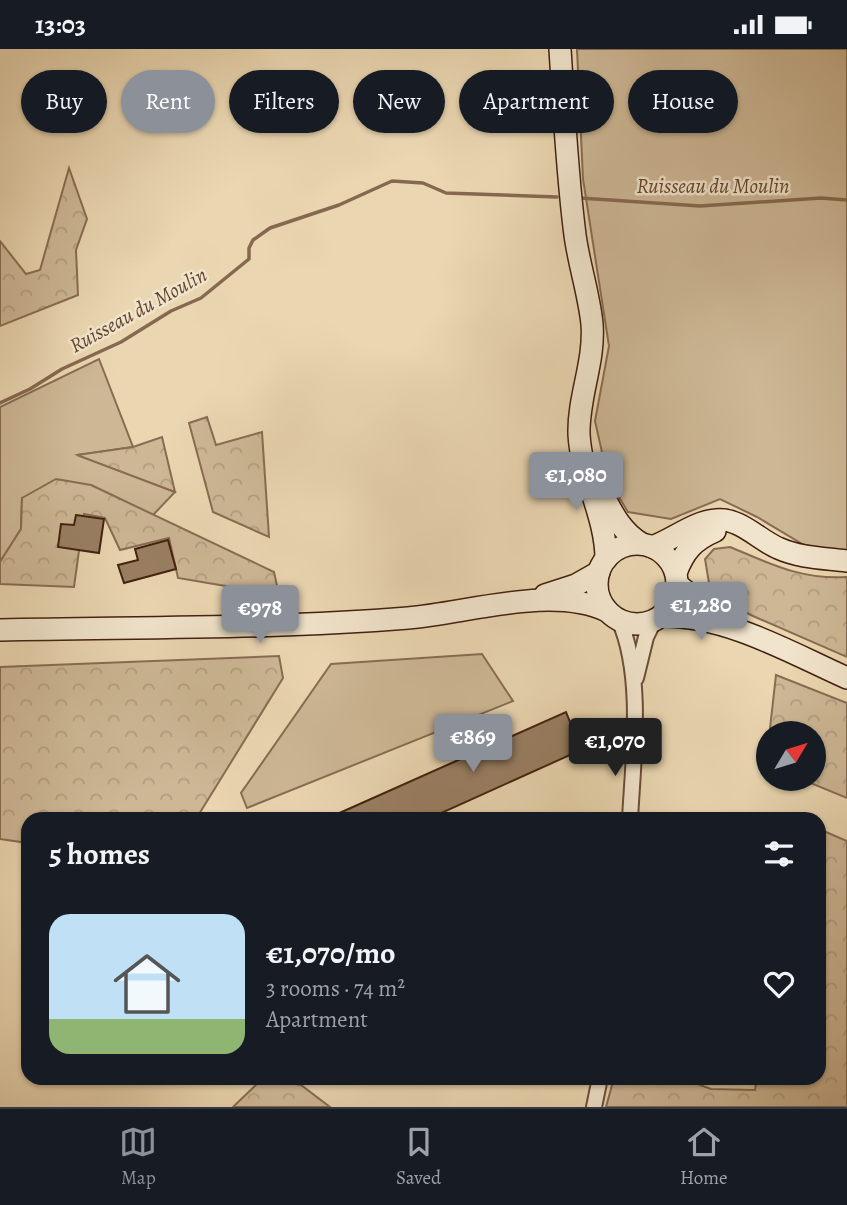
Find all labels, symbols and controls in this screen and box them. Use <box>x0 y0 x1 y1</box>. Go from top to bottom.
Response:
text: 13:03 <box>35 7 86 42</box>
chip: Buy <box>21 70 107 133</box>
chip: Rent <box>121 70 215 133</box>
chip: Filters <box>229 70 339 133</box>
chip: New <box>353 70 445 133</box>
chip: Apartment <box>459 70 614 133</box>
chip: House <box>628 70 738 133</box>
water label: Ruisseau du Moulin <box>637 172 789 200</box>
water label: Ruisseau du Moulin <box>64 261 212 359</box>
pin: €1,080 <box>519 453 633 512</box>
text: €1,080 <box>545 459 607 490</box>
pin: €1,280 <box>644 583 758 642</box>
pin: €978 <box>219 585 301 645</box>
text: €1,280 <box>670 589 732 620</box>
text: €978 <box>238 592 282 623</box>
pin: €869 <box>432 715 514 774</box>
pin: €1,070 <box>558 719 672 778</box>
text: €869 <box>450 721 496 752</box>
north arrow <box>756 721 826 791</box>
map controls <box>756 721 826 791</box>
text: €1,070 <box>585 725 645 756</box>
text: 5 homes <box>49 834 150 874</box>
icon: filters <box>760 835 798 873</box>
text: €1,070/mo <box>266 933 396 973</box>
icon: home <box>105 942 189 1026</box>
icon: heart <box>760 965 798 1003</box>
text: 3 rooms · 74 m² <box>266 973 405 1004</box>
text: Apartment <box>266 1004 368 1035</box>
tab: Map <box>119 1123 157 1191</box>
tab: Saved <box>396 1123 441 1191</box>
tab: Home <box>680 1123 728 1191</box>

